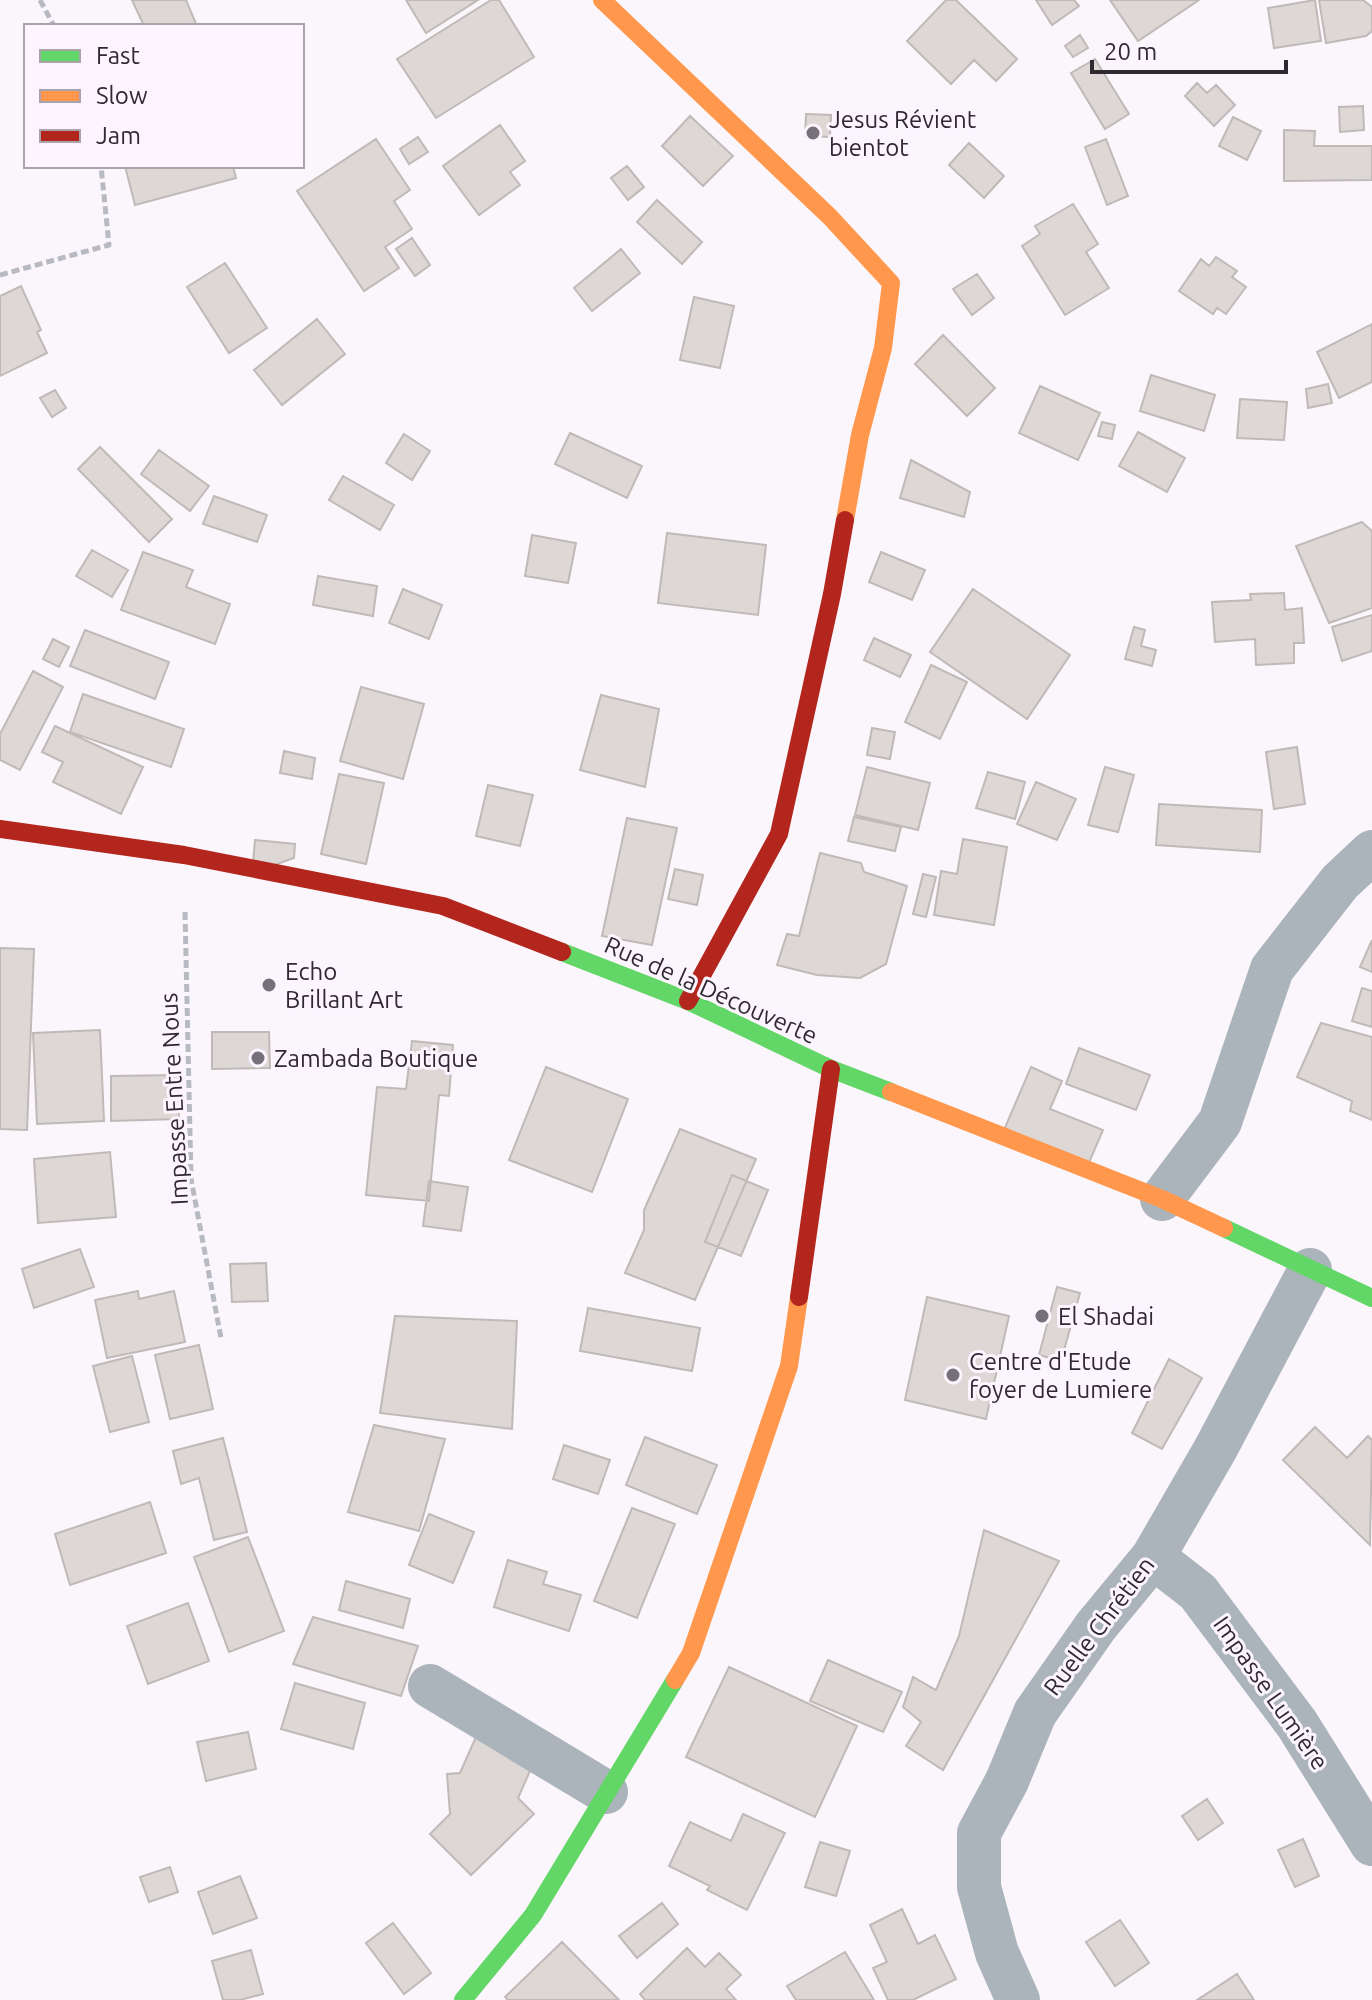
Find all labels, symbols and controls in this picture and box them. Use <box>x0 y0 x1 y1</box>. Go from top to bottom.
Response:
legend <box>24 24 304 168</box>
scale bar <box>1092 24 1286 74</box>
text: 20 m <box>1104 38 1157 65</box>
text: Fast <box>96 42 140 69</box>
text: Slow <box>96 82 148 109</box>
place label: Jesus Révient bientot <box>829 106 977 161</box>
text: Jam <box>96 122 141 149</box>
marker: Jesus Révient bientot <box>804 124 822 142</box>
street label: Rue de la Découverte <box>600 931 822 1049</box>
place label: Echo Brillant Art <box>285 958 403 1013</box>
marker: Echo Brillant Art <box>260 976 278 994</box>
street label: Impasse Entre Nous <box>155 992 193 1206</box>
place label: Zambada Boutique <box>274 1045 478 1072</box>
marker: Zambada Boutique <box>249 1049 267 1067</box>
place label: El Shadai <box>1058 1303 1154 1330</box>
marker: El Shadai <box>1033 1307 1051 1325</box>
place label: Centre d'Etude foyer de Lumiere <box>969 1348 1152 1403</box>
marker: Centre d'Etude foyer de Lumiere <box>944 1366 962 1384</box>
street label: Ruelle Chrétien <box>1038 1552 1160 1700</box>
street label: Impasse Lumière <box>1208 1611 1334 1775</box>

